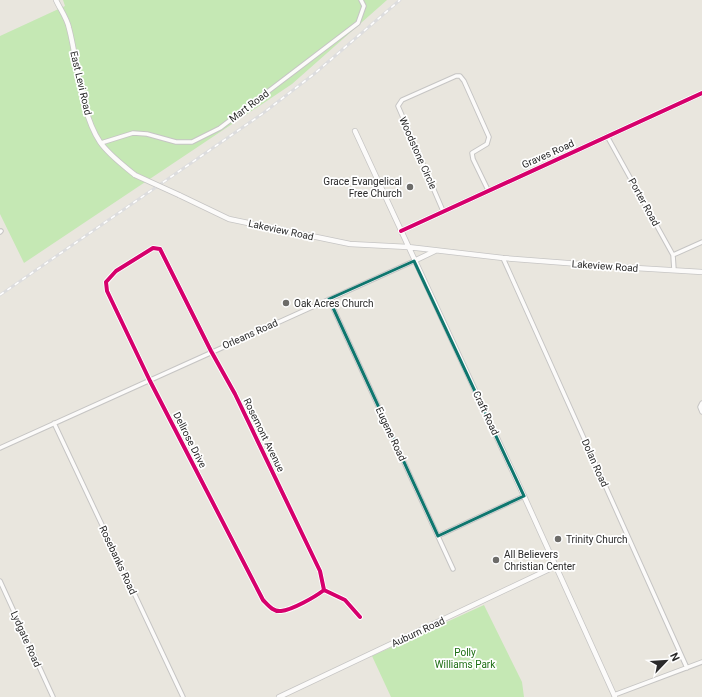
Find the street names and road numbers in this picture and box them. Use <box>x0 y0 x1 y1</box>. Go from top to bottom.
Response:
street label: East Levi Road <box>68 50 94 116</box>
street label: Mart Road <box>227 88 271 124</box>
street label: Woodstone Circle <box>397 115 439 191</box>
street label: Graves Road <box>520 138 576 170</box>
street label: Porter Road <box>626 176 662 228</box>
street label: Lakeview Road <box>247 218 315 242</box>
street label: Lakeview Road <box>571 258 639 274</box>
street label: Orleans Road <box>221 317 279 351</box>
street label: Craft Road <box>471 389 501 437</box>
street label: Rosemont Avenue <box>241 396 287 474</box>
street label: Eugene Road <box>374 405 408 463</box>
street label: Dellrose Drive <box>171 410 209 470</box>
street label: Dolan Road <box>580 437 610 489</box>
street label: Rosebanks Road <box>97 524 139 596</box>
street label: Lydgate Road <box>9 609 43 669</box>
street label: Auburn Road <box>390 615 446 649</box>

